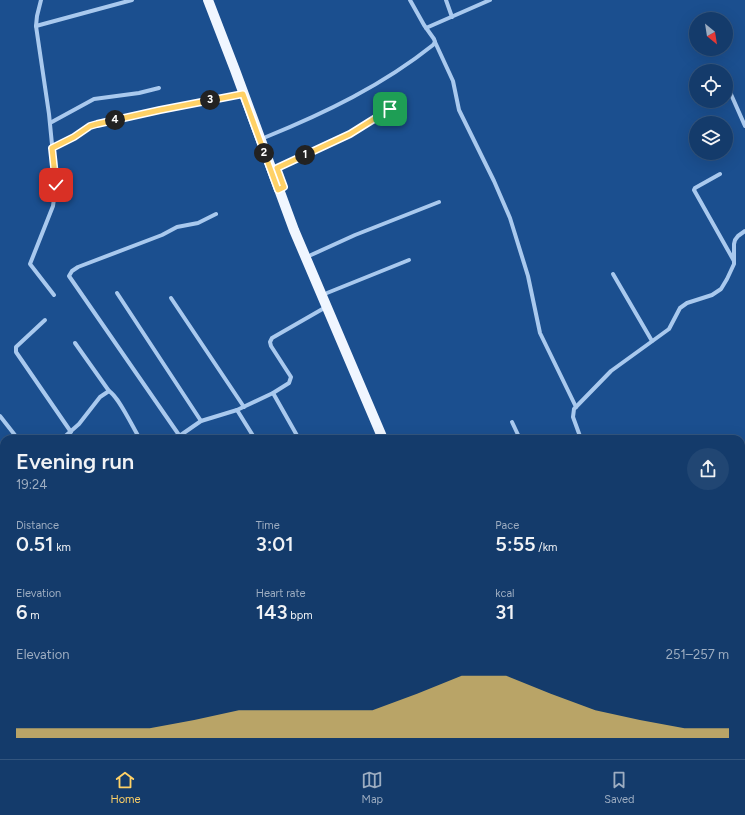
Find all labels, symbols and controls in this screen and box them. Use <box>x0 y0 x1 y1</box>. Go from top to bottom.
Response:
north arrow <box>689 12 733 56</box>
map controls <box>689 12 733 160</box>
button: locate <box>689 64 733 108</box>
pin: 3 <box>200 90 220 110</box>
pin <box>373 92 407 126</box>
text: 3 <box>207 93 213 106</box>
icon: arrive <box>379 98 401 120</box>
pin: 4 <box>105 110 125 130</box>
text: 4 <box>112 113 118 126</box>
button: layers <box>689 116 733 160</box>
pin: 2 <box>254 143 274 163</box>
pin: 1 <box>295 145 315 165</box>
text: 2 <box>261 146 267 159</box>
text: 1 <box>303 148 307 161</box>
pin <box>39 168 73 202</box>
icon: check <box>45 174 67 196</box>
text: Evening run <box>16 448 134 475</box>
button: share <box>687 448 729 490</box>
text: 19:24 <box>16 477 47 492</box>
text: Distance <box>16 519 59 532</box>
text: Time <box>256 519 280 532</box>
text: Pace <box>495 519 519 532</box>
text: 0.51 <box>16 532 53 556</box>
text: 3:01 <box>256 532 294 556</box>
text: 5:55 <box>495 532 536 556</box>
text: km <box>53 541 71 554</box>
text: /km <box>536 541 557 554</box>
text: Elevation <box>16 587 61 600</box>
text: Heart rate <box>256 587 306 600</box>
text: kcal <box>495 587 515 600</box>
text: 6 <box>16 600 27 624</box>
text: 143 <box>256 600 288 624</box>
text: 31 <box>495 600 515 624</box>
text: m <box>27 609 40 622</box>
text: bpm <box>288 609 313 622</box>
text: Elevation <box>16 647 69 662</box>
text: 251–257 m <box>666 647 729 662</box>
tab: Home <box>110 769 140 806</box>
tab: Map <box>361 769 383 806</box>
tab: Saved <box>604 769 635 806</box>

